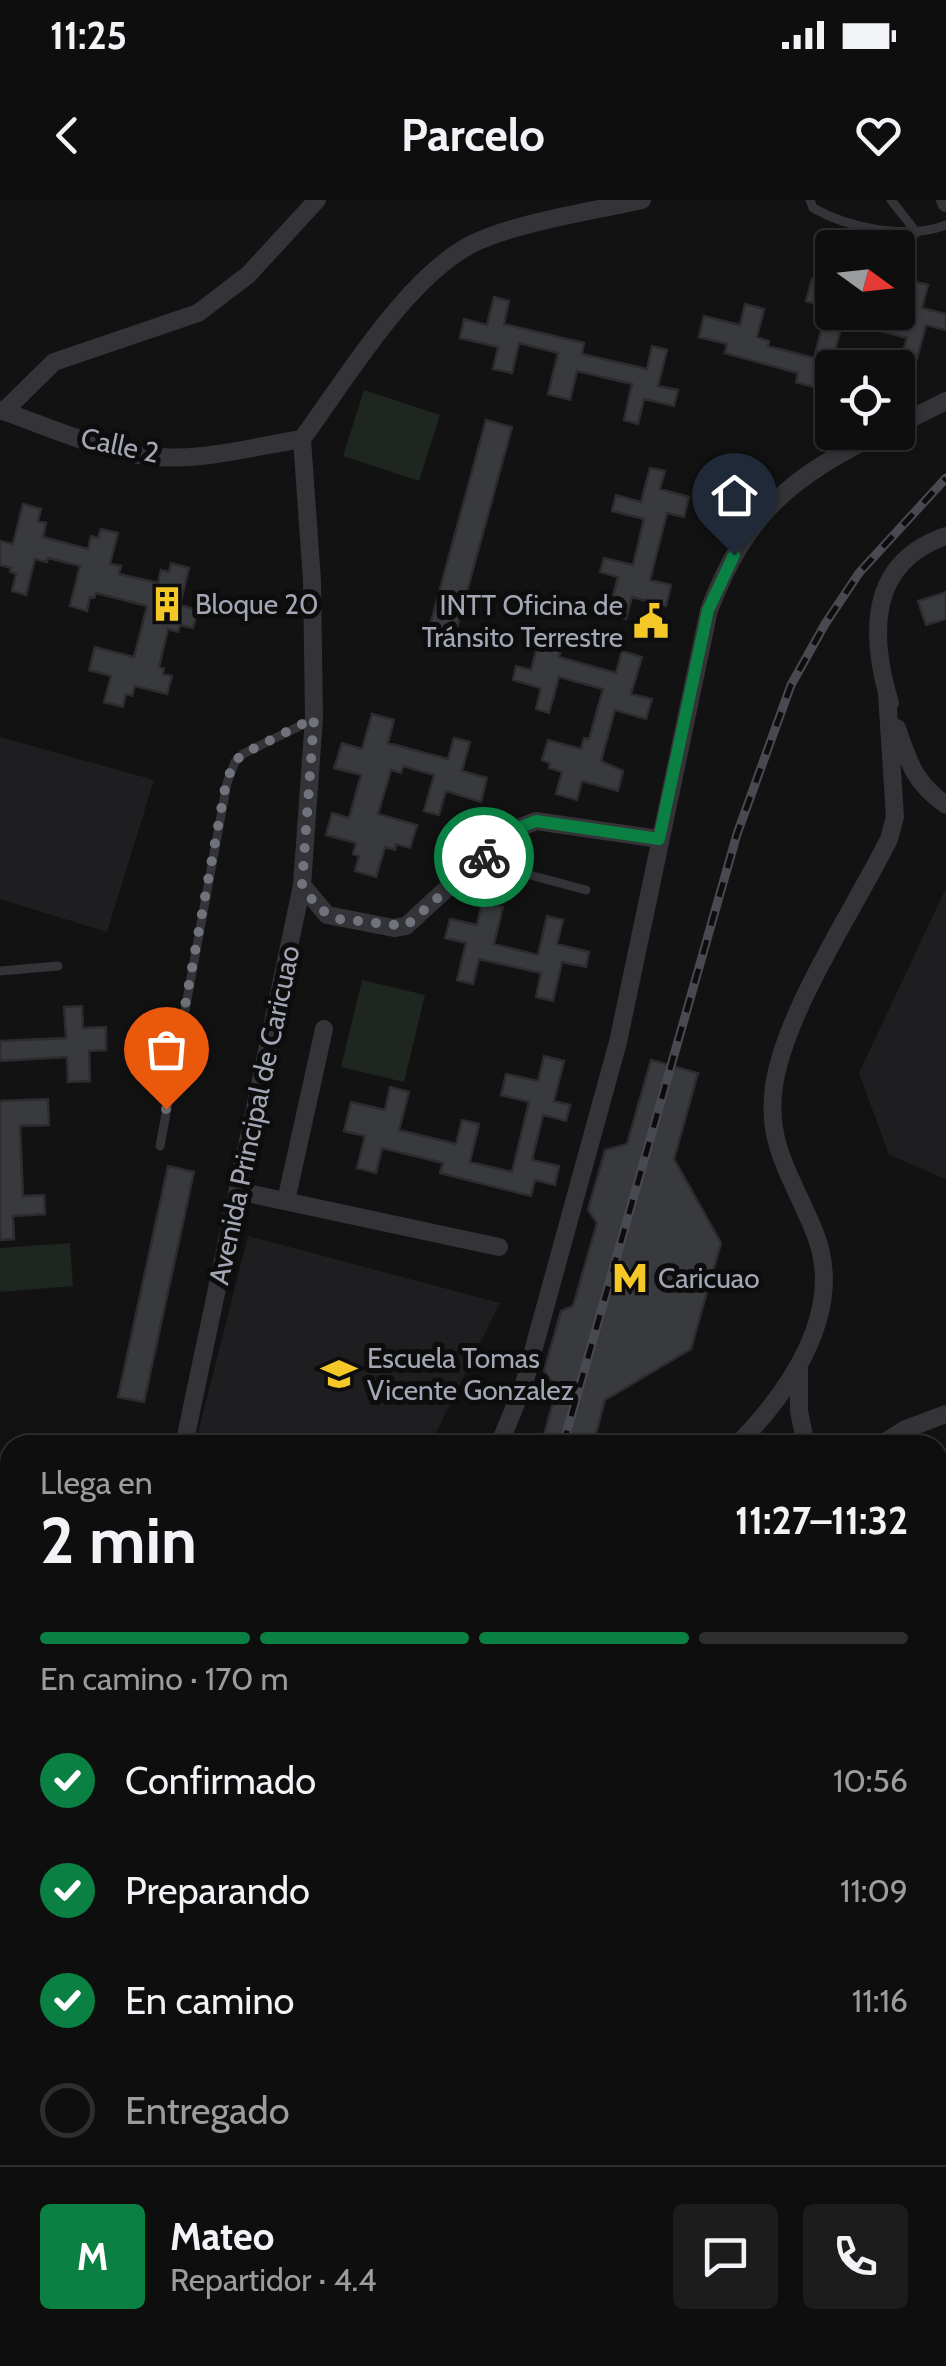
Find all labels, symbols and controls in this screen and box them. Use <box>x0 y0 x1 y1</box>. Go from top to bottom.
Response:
text: 11:25 <box>50 12 127 59</box>
icon: back <box>40 108 95 163</box>
text: Parcelo <box>401 108 545 162</box>
icon: heart <box>851 108 906 163</box>
north arrow <box>815 230 915 330</box>
map controls <box>815 230 915 450</box>
button: locate <box>815 350 915 450</box>
street label: Calle 2 <box>78 420 162 470</box>
pin <box>692 453 777 556</box>
icon: home <box>707 468 762 523</box>
building icon: Bloque 20 <box>148 585 186 623</box>
place label: Bloque 20 <box>195 587 319 621</box>
place label: INTT Oficina de Tránsito Terrestre <box>422 588 623 654</box>
public building icon: INTT Oficina de Tránsito Terrestre <box>632 602 670 640</box>
courier <box>434 807 534 907</box>
icon: bike <box>457 830 512 885</box>
street label: Avenida Principal de Caricuao <box>201 942 307 1288</box>
pin <box>124 1007 209 1110</box>
icon: bag <box>139 1022 194 1077</box>
metro station icon: Caricuao <box>611 1259 649 1297</box>
place label: Caricuao <box>658 1261 760 1295</box>
place label: Escuela Tomas Vicente Gonzalez <box>367 1341 574 1407</box>
school or university icon: Escuela Tomas Vicente Gonzalez <box>320 1355 358 1393</box>
text: Llega en <box>40 1463 153 1502</box>
text: 11:27–11:32 <box>735 1497 908 1544</box>
text: 2 min <box>40 1500 197 1579</box>
text: En camino · 170 m <box>40 1659 289 1698</box>
icon: check <box>40 1753 95 1808</box>
text: Confirmado <box>125 1757 316 1804</box>
text: 10:56 <box>833 1761 908 1800</box>
icon: check <box>40 1863 95 1918</box>
text: Preparando <box>125 1867 310 1914</box>
text: 11:09 <box>840 1871 908 1910</box>
icon: check <box>40 1973 95 2028</box>
text: En camino <box>125 1977 295 2024</box>
text: 11:16 <box>852 1981 908 2020</box>
text: Entregado <box>125 2087 290 2134</box>
button: chat <box>673 2204 778 2309</box>
button: phone <box>803 2204 908 2309</box>
text: Mateo <box>170 2213 274 2260</box>
text: M <box>77 2233 108 2280</box>
text: Repartidor · 4.4 <box>170 2260 377 2299</box>

